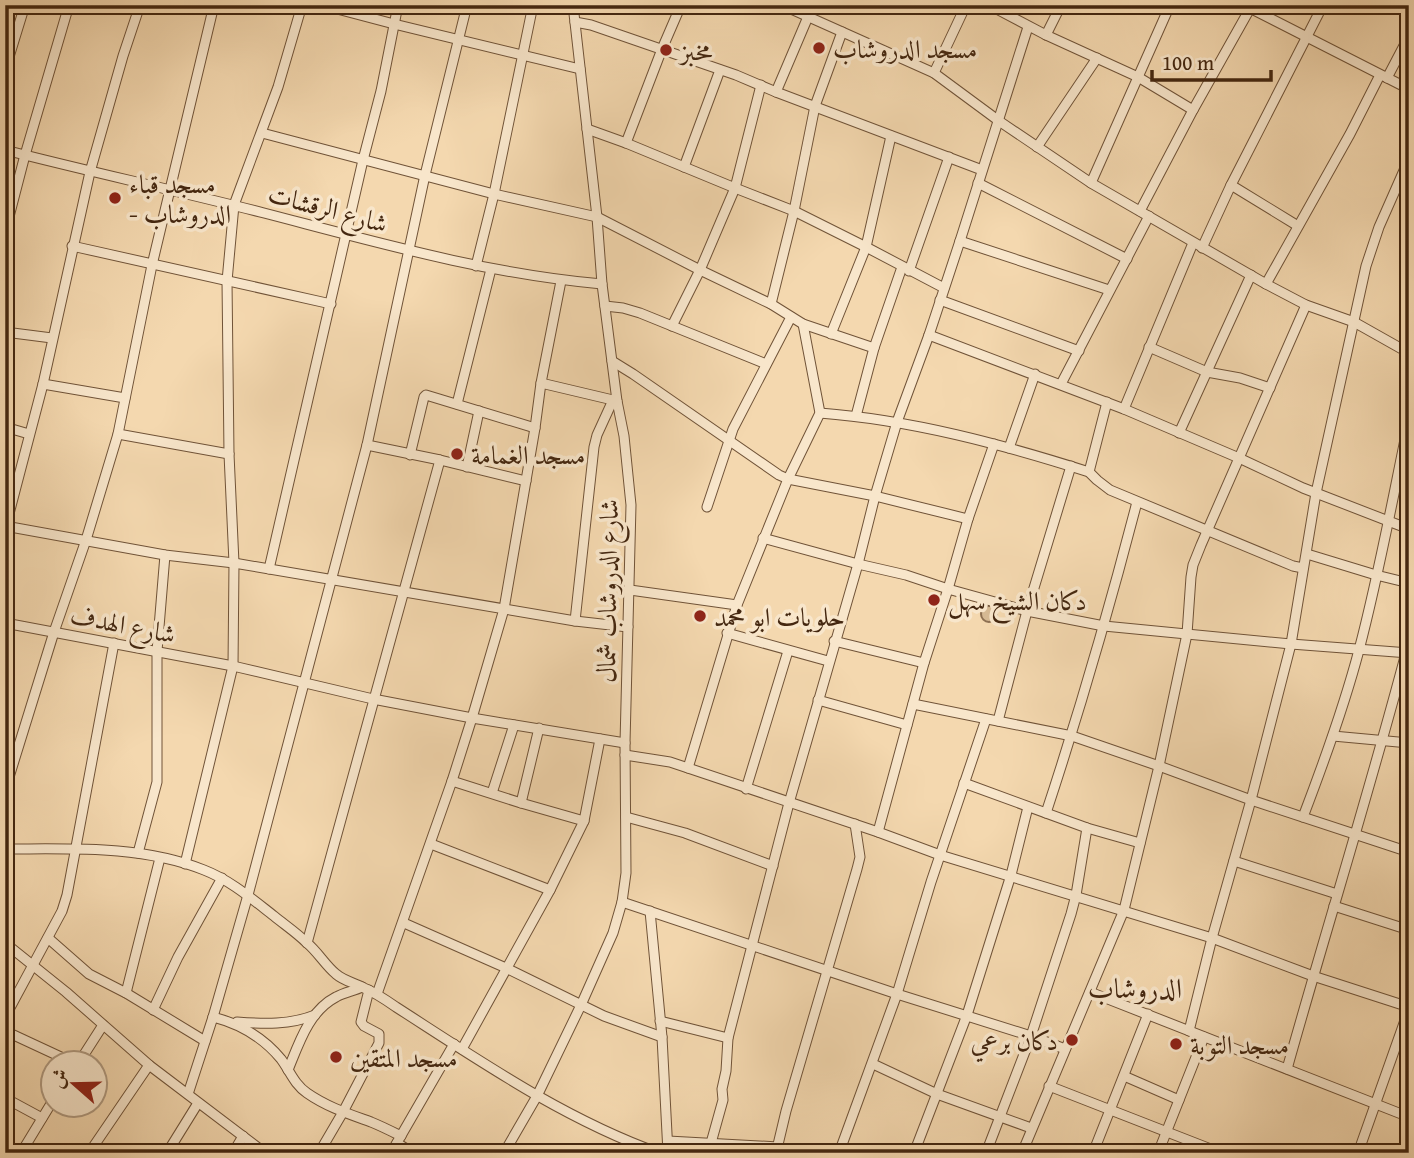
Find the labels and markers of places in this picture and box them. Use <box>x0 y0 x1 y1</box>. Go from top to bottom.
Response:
place label: مسجد الدروشاب <box>833 29 977 68</box>
place label: مخبز <box>677 31 713 70</box>
marker: مسجد الدروشاب <box>811 40 827 56</box>
marker: مخبز <box>658 42 674 58</box>
place label: مسجد قباء - الدروشاب <box>129 164 231 233</box>
marker: مسجد قباء - الدروشاب <box>107 190 123 206</box>
place label: مسجد الغمامة <box>471 435 585 474</box>
marker: مسجد الغمامة <box>449 446 465 462</box>
place label: دكان الشيخ سهل <box>948 581 1087 625</box>
marker: دكان الشيخ سهل <box>926 592 942 608</box>
place label: حلويات ابو محمد <box>714 597 845 636</box>
marker: حلويات ابو محمد <box>692 608 708 624</box>
place label: دكان برعي <box>970 1021 1058 1063</box>
place label: مسجد التوبة <box>1190 1025 1289 1064</box>
marker: دكان برعي <box>1064 1032 1080 1048</box>
marker: مسجد التوبة <box>1168 1036 1184 1052</box>
place label: مسجد المتقين <box>350 1038 458 1077</box>
marker: مسجد المتقين <box>328 1049 344 1065</box>

